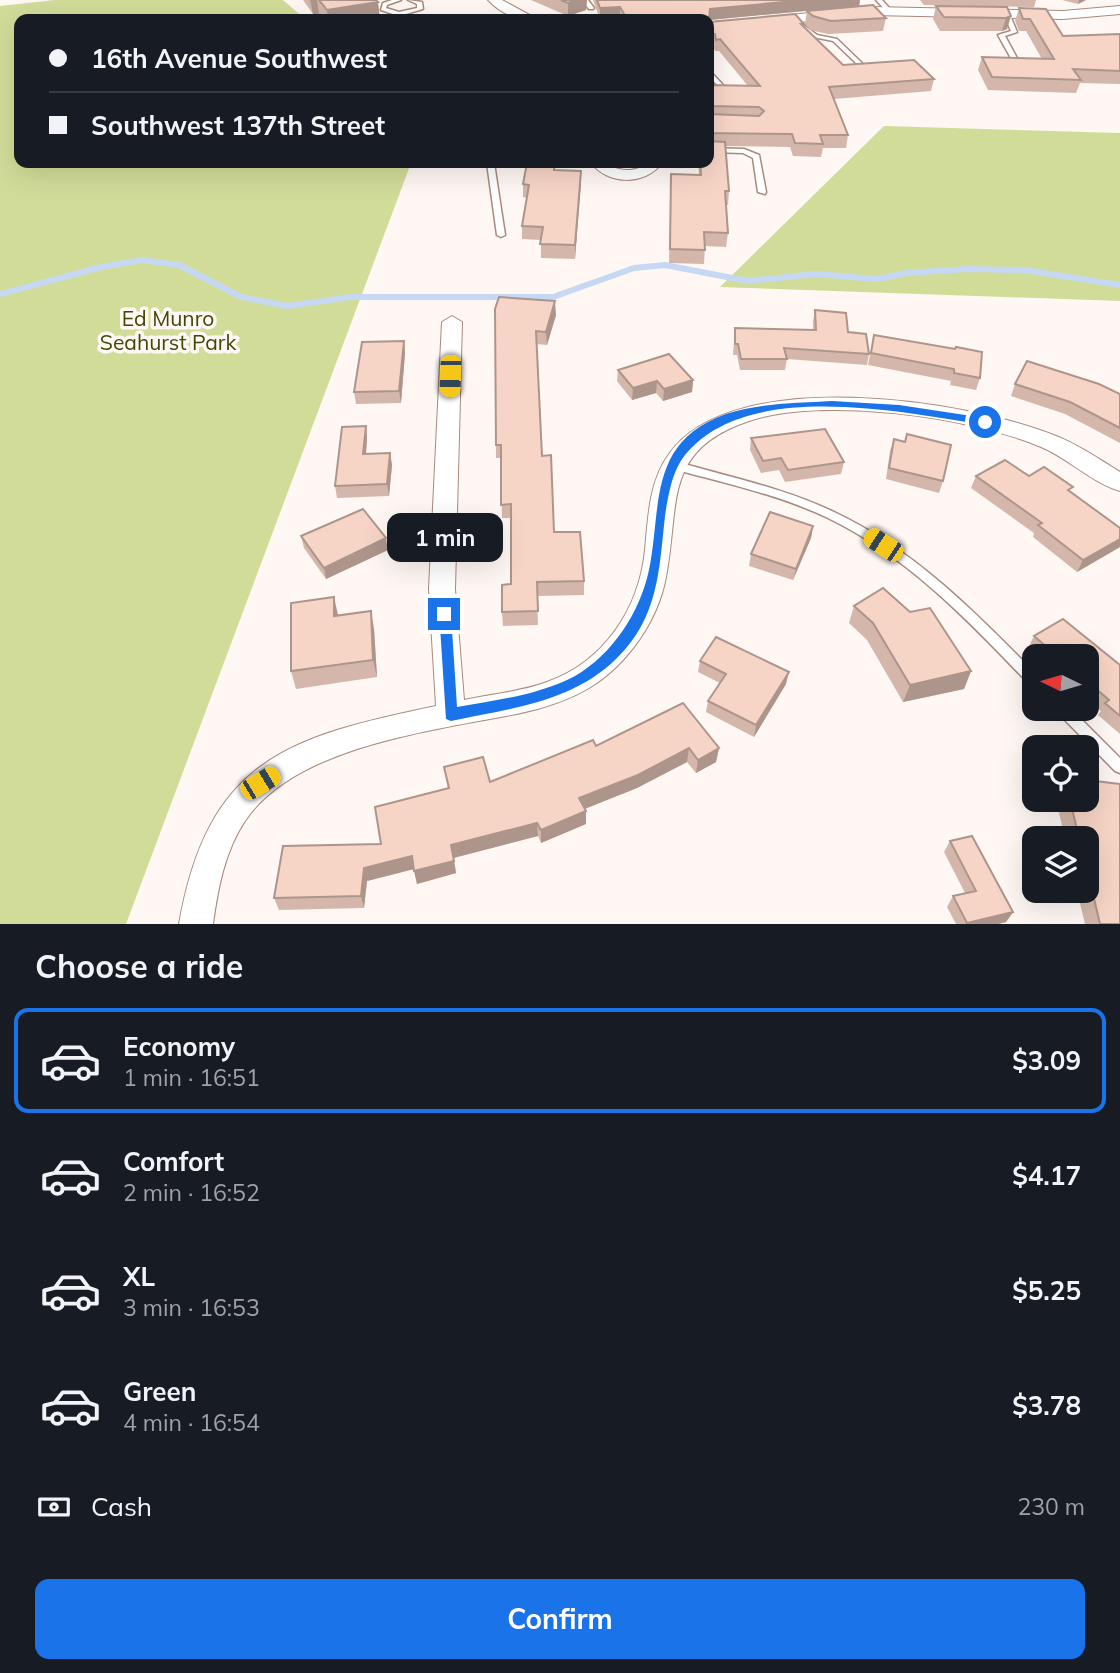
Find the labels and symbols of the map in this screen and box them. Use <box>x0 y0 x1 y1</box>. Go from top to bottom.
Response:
park label: Ed Munro Seahurst Park <box>100 305 236 355</box>
car <box>439 355 462 397</box>
route start <box>969 406 1001 438</box>
callout: 1 min <box>386 512 502 562</box>
car <box>860 525 907 565</box>
route end <box>428 598 460 630</box>
north arrow <box>1022 644 1099 721</box>
car <box>237 763 284 803</box>

